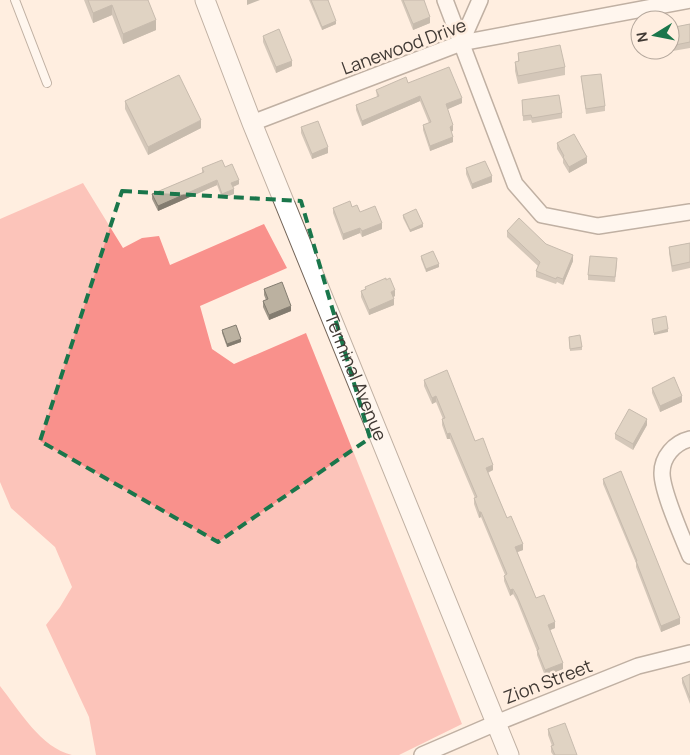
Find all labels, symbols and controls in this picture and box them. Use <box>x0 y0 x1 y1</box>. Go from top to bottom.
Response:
north arrow <box>630 10 680 60</box>
street label: Lanewood Drive <box>338 12 469 80</box>
text: N <box>631 31 652 44</box>
street label: Terminal Avenue <box>320 309 393 444</box>
street label: Zion Street <box>500 653 595 709</box>

